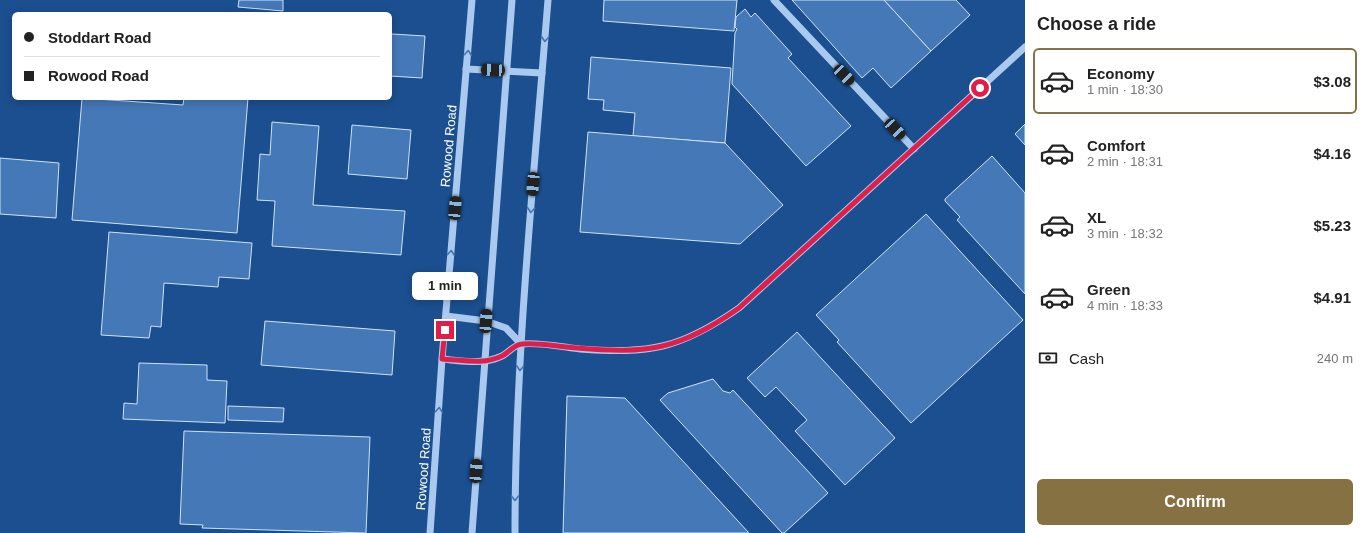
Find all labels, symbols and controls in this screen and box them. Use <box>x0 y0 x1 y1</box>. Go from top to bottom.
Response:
text: Choose a ride <box>1037 14 1156 34</box>
text: Stoddart Road <box>48 29 151 46</box>
one-way arrow <box>540 36 549 42</box>
one-way arrow <box>463 50 472 56</box>
car <box>831 62 857 88</box>
car <box>481 63 505 77</box>
icon: car <box>1039 63 1075 99</box>
text: Economy <box>1087 65 1155 82</box>
text: Rowood Road <box>48 67 149 84</box>
text: $3.08 <box>1313 73 1351 90</box>
route start <box>971 79 989 97</box>
text: 1 min · 18:30 <box>1087 82 1163 97</box>
street label: Rowood Road <box>437 104 460 188</box>
car <box>882 116 908 142</box>
icon: car <box>1039 135 1075 171</box>
text: Comfort <box>1087 137 1145 154</box>
text: $4.16 <box>1313 145 1351 162</box>
text: 2 min · 18:31 <box>1087 154 1163 169</box>
car <box>526 172 540 196</box>
car <box>448 196 462 220</box>
one-way arrow <box>527 207 536 213</box>
icon: car <box>1039 207 1075 243</box>
text: XL <box>1087 209 1106 226</box>
text: $5.23 <box>1313 217 1351 234</box>
text: 3 min · 18:32 <box>1087 226 1163 241</box>
one-way arrow <box>447 250 456 256</box>
callout: 1 min <box>412 272 478 300</box>
text: 1 min <box>428 278 462 293</box>
icon: car <box>1039 279 1075 315</box>
text: Green <box>1087 281 1130 298</box>
text: $4.91 <box>1313 289 1351 306</box>
text: 4 min · 18:33 <box>1087 298 1163 313</box>
car <box>479 309 493 333</box>
route end <box>436 321 454 339</box>
icon: cash <box>1037 347 1059 369</box>
text: Cash <box>1069 350 1104 367</box>
text: 240 m <box>1317 351 1353 366</box>
one-way arrow <box>516 365 524 371</box>
one-way arrow <box>434 407 443 413</box>
street label: Rowood Road <box>413 427 434 511</box>
car <box>469 459 483 483</box>
button: Confirm <box>1037 479 1353 525</box>
one-way arrow <box>511 495 519 501</box>

